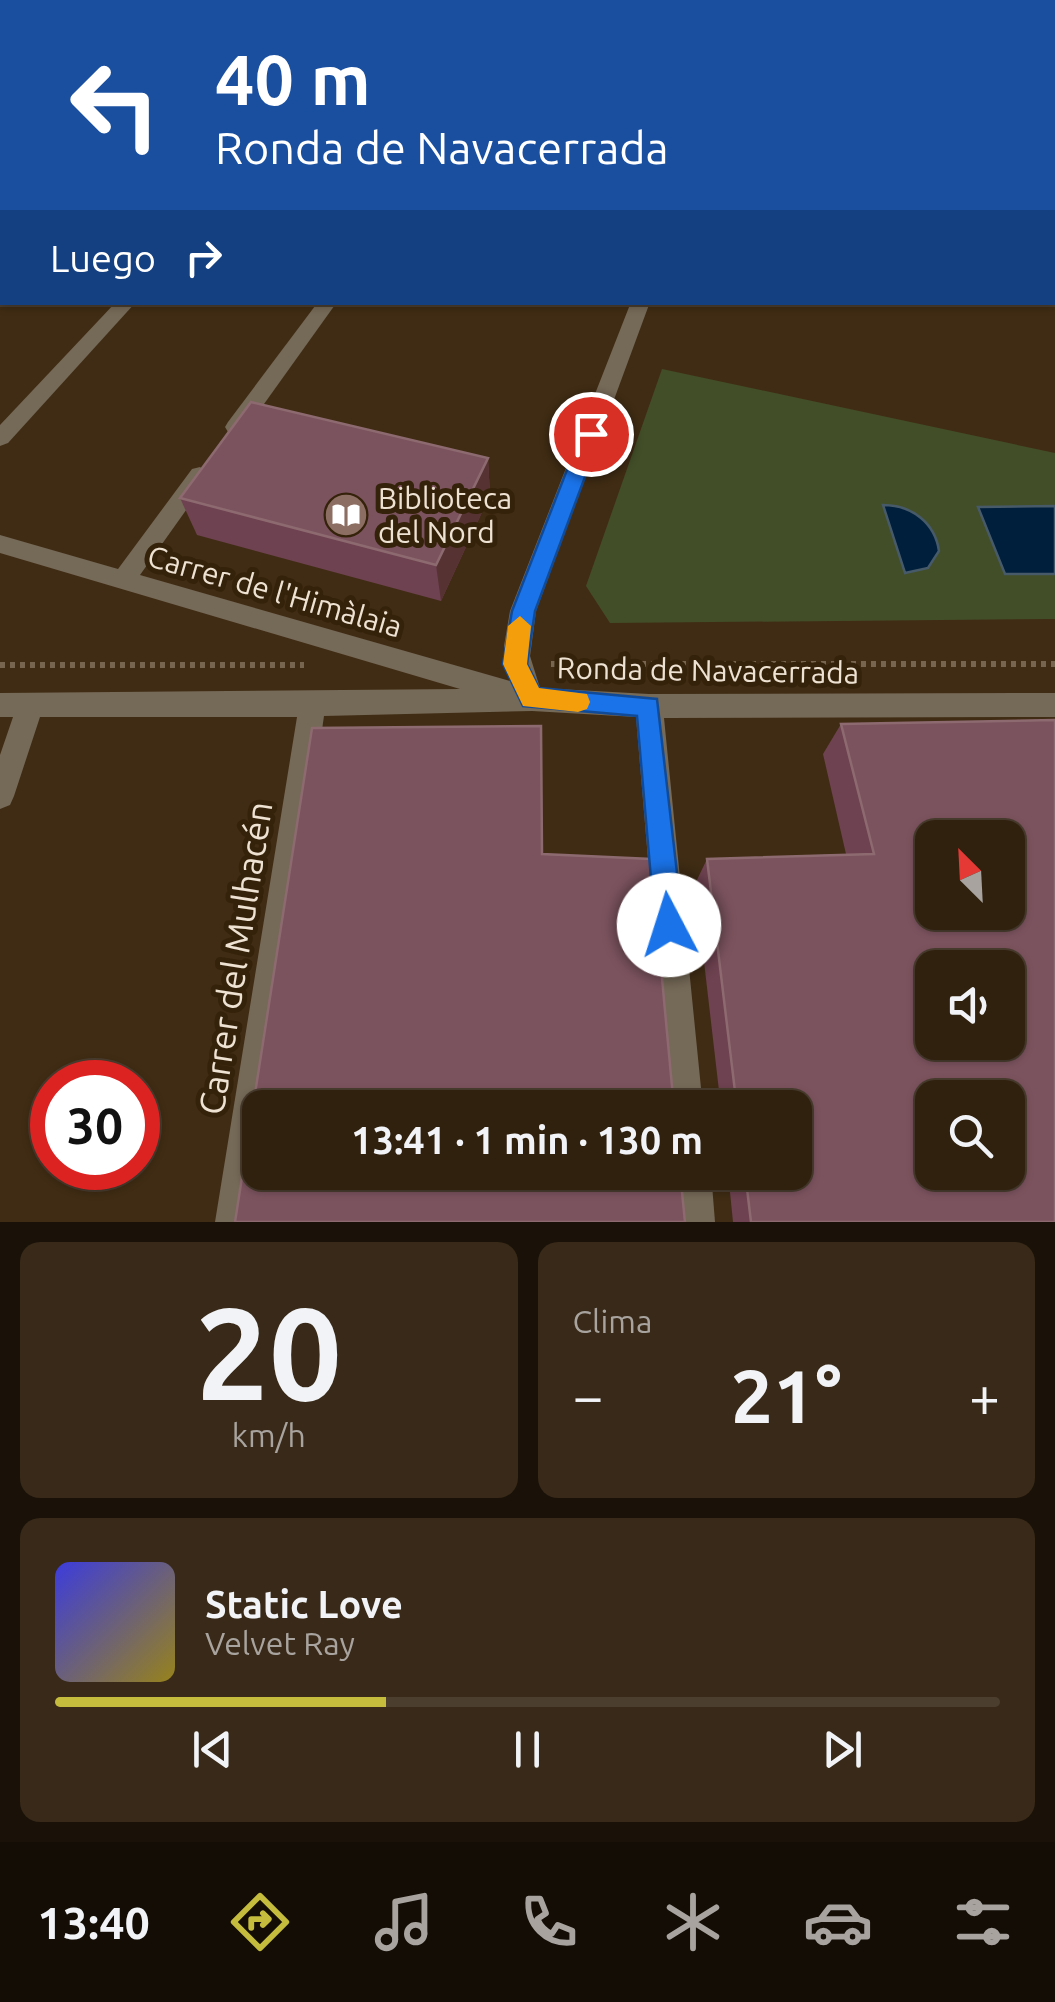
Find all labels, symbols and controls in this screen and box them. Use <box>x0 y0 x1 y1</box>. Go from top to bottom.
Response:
icon: left <box>50 40 180 170</box>
text: 40 m <box>215 40 371 118</box>
text: Ronda de Navacerrada <box>215 122 669 173</box>
icon: right <box>176 230 231 285</box>
text: Luego <box>50 237 156 279</box>
pin <box>549 392 634 477</box>
icon: arrive <box>564 407 619 462</box>
place label: Biblioteca del Nord <box>378 481 512 549</box>
library icon: Biblioteca del Nord <box>323 492 369 538</box>
street label: Carrer de l'Himàlaia <box>144 538 406 644</box>
street label: Ronda de Navacerrada <box>556 650 860 690</box>
street label: Carrer del Mulhacén <box>190 799 280 1117</box>
north arrow <box>915 820 1025 930</box>
map controls <box>915 820 1025 1190</box>
position arrow <box>617 873 721 977</box>
button: sound <box>915 950 1025 1060</box>
speed limit sign: 30 <box>30 1060 160 1190</box>
button: search <box>915 1080 1025 1190</box>
text: 13:41 · 1 min · 130 m <box>351 1119 703 1161</box>
text: 20 <box>195 1279 342 1425</box>
text: Clima <box>573 1303 652 1339</box>
text: 21° <box>731 1353 842 1437</box>
text: − <box>573 1365 604 1426</box>
text: + <box>969 1365 1000 1426</box>
text: km/h <box>232 1417 306 1453</box>
text: Static Love <box>205 1583 403 1625</box>
text: Velvet Ray <box>205 1625 355 1661</box>
icon: previous <box>185 1722 240 1777</box>
icon: pause <box>500 1722 555 1777</box>
icon: next <box>815 1722 870 1777</box>
icon: directions <box>225 1887 295 1957</box>
icon: music <box>369 1887 439 1957</box>
icon: phone <box>514 1887 584 1957</box>
icon: climate <box>658 1887 728 1957</box>
icon: car <box>803 1887 873 1957</box>
icon: filters <box>948 1887 1018 1957</box>
text: 13:40 <box>37 1897 150 1948</box>

